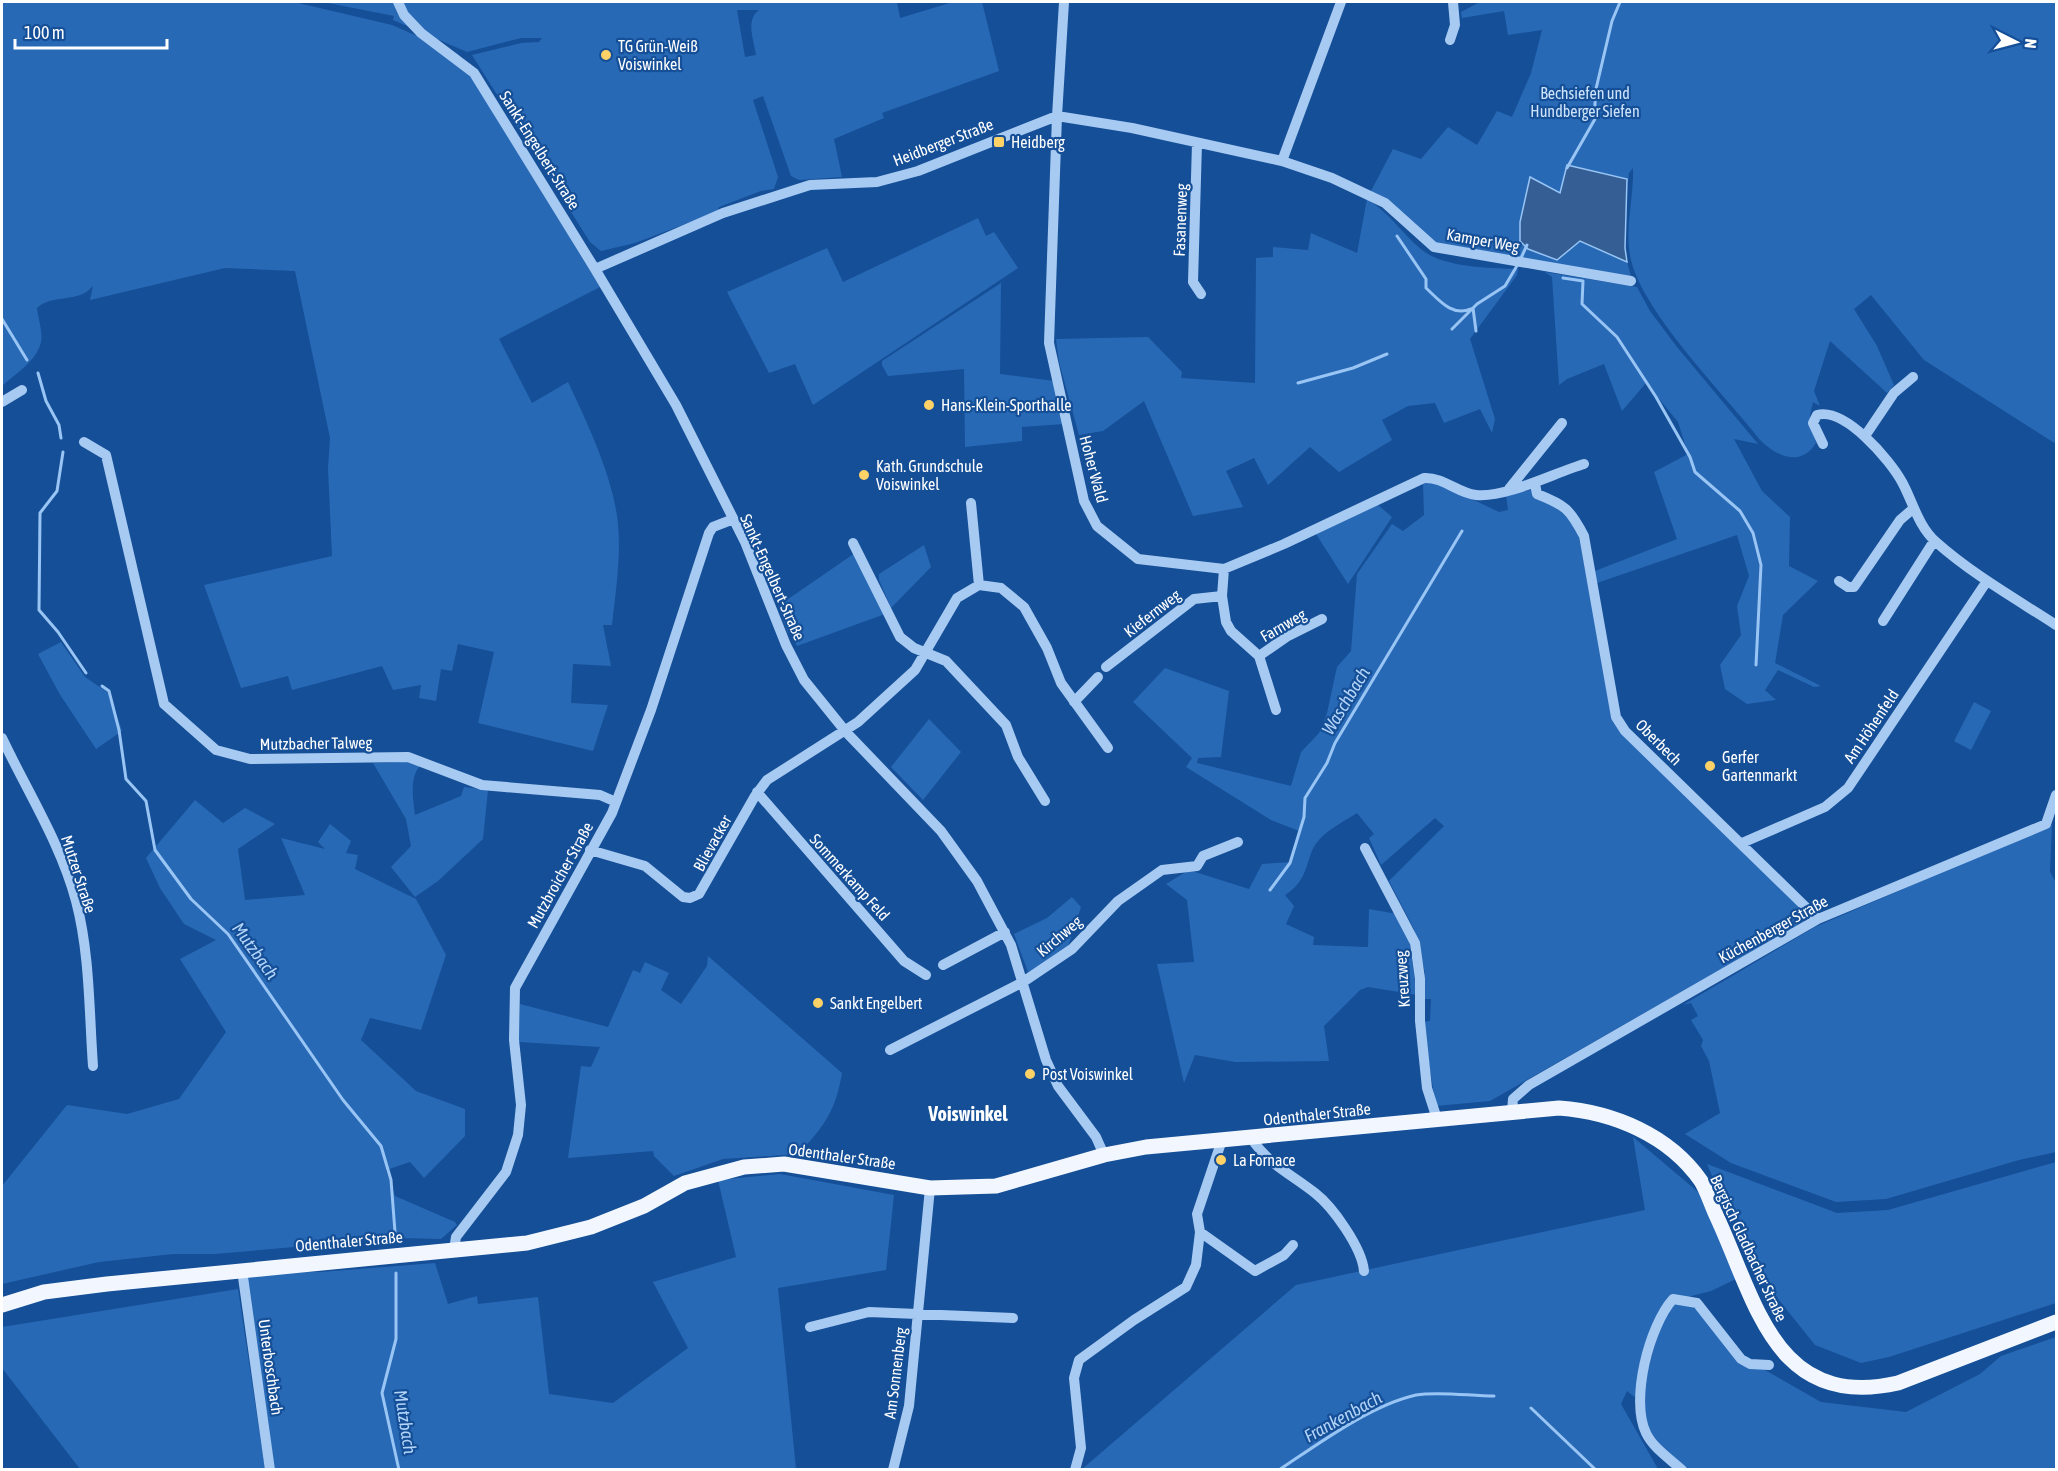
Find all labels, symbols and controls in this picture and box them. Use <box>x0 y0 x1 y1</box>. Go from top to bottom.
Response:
scale bar <box>15 12 166 50</box>
north arrow <box>1986 12 2046 72</box>
text: 100 m <box>24 22 65 43</box>
place label: TG Grün-Weiß Voiswinkel <box>618 37 698 73</box>
text: N <box>2021 38 2040 49</box>
marker: TG Grün-Weiß Voiswinkel <box>599 48 613 62</box>
park label: Bechsiefen und Hundberger Siefen <box>1530 84 1640 121</box>
street label: Sankt-Engelbert-Straße <box>495 87 584 213</box>
street label: Heidberger Straße <box>890 115 996 170</box>
place label: Heidberg <box>1011 133 1065 152</box>
marker: Heidberg <box>992 135 1006 149</box>
street label: Fasanenweg <box>1170 183 1191 257</box>
street label: Kamper Weg <box>1445 225 1521 256</box>
place label: Hans-Klein-Sporthalle <box>941 396 1072 415</box>
marker: Hans-Klein-Sporthalle <box>922 398 936 412</box>
street label: Hoher Wald <box>1076 433 1112 505</box>
place label: Kath. Grundschule Voiswinkel <box>876 457 983 493</box>
marker: Kath. Grundschule Voiswinkel <box>857 468 871 482</box>
street label: Sankt-Engelbert-Straße <box>736 511 809 643</box>
street label: Kiefernweg <box>1120 585 1184 641</box>
street label: Farnweg <box>1257 605 1310 646</box>
water label: Waschbach <box>1317 663 1374 738</box>
street label: Am Höhenfeld <box>1840 686 1902 766</box>
street label: Oberbech <box>1632 715 1686 769</box>
street label: Mutzbacher Talweg <box>260 733 373 754</box>
place label: Gerfer Gartenmarkt <box>1722 748 1798 784</box>
marker: Gerfer Gartenmarkt <box>1703 759 1717 773</box>
street label: Blievacker <box>689 812 735 874</box>
street label: Mutzbroicher Straße <box>523 819 597 931</box>
street label: Sommerkamp Feld <box>806 830 894 925</box>
street label: Mutzer Straße <box>58 833 100 915</box>
street label: Küchenberger Straße <box>1715 892 1831 967</box>
street label: Kirchweg <box>1033 912 1086 961</box>
water label: Mutzbach <box>228 918 283 983</box>
street label: Kreuzweg <box>1391 950 1414 1008</box>
place label: Sankt Engelbert <box>830 994 923 1013</box>
marker: Sankt Engelbert <box>811 996 825 1010</box>
place label: Post Voiswinkel <box>1042 1065 1134 1083</box>
marker: Post Voiswinkel <box>1023 1067 1037 1081</box>
street label: Odenthaler Straße <box>1262 1099 1372 1129</box>
district label: Voiswinkel <box>927 1102 1008 1125</box>
street label: Odenthaler Straße <box>787 1140 897 1172</box>
place label: La Fornace <box>1233 1151 1296 1169</box>
marker: La Fornace <box>1214 1153 1228 1167</box>
street label: Bergisch Gladbacher Straße <box>1706 1172 1791 1325</box>
street label: Odenthaler Straße <box>294 1227 404 1255</box>
street label: Unterboschbach <box>255 1318 287 1416</box>
street label: Am Sonnenberg <box>880 1326 911 1420</box>
water label: Frankenbach <box>1300 1387 1385 1446</box>
water label: Mutzbach <box>390 1388 421 1456</box>

